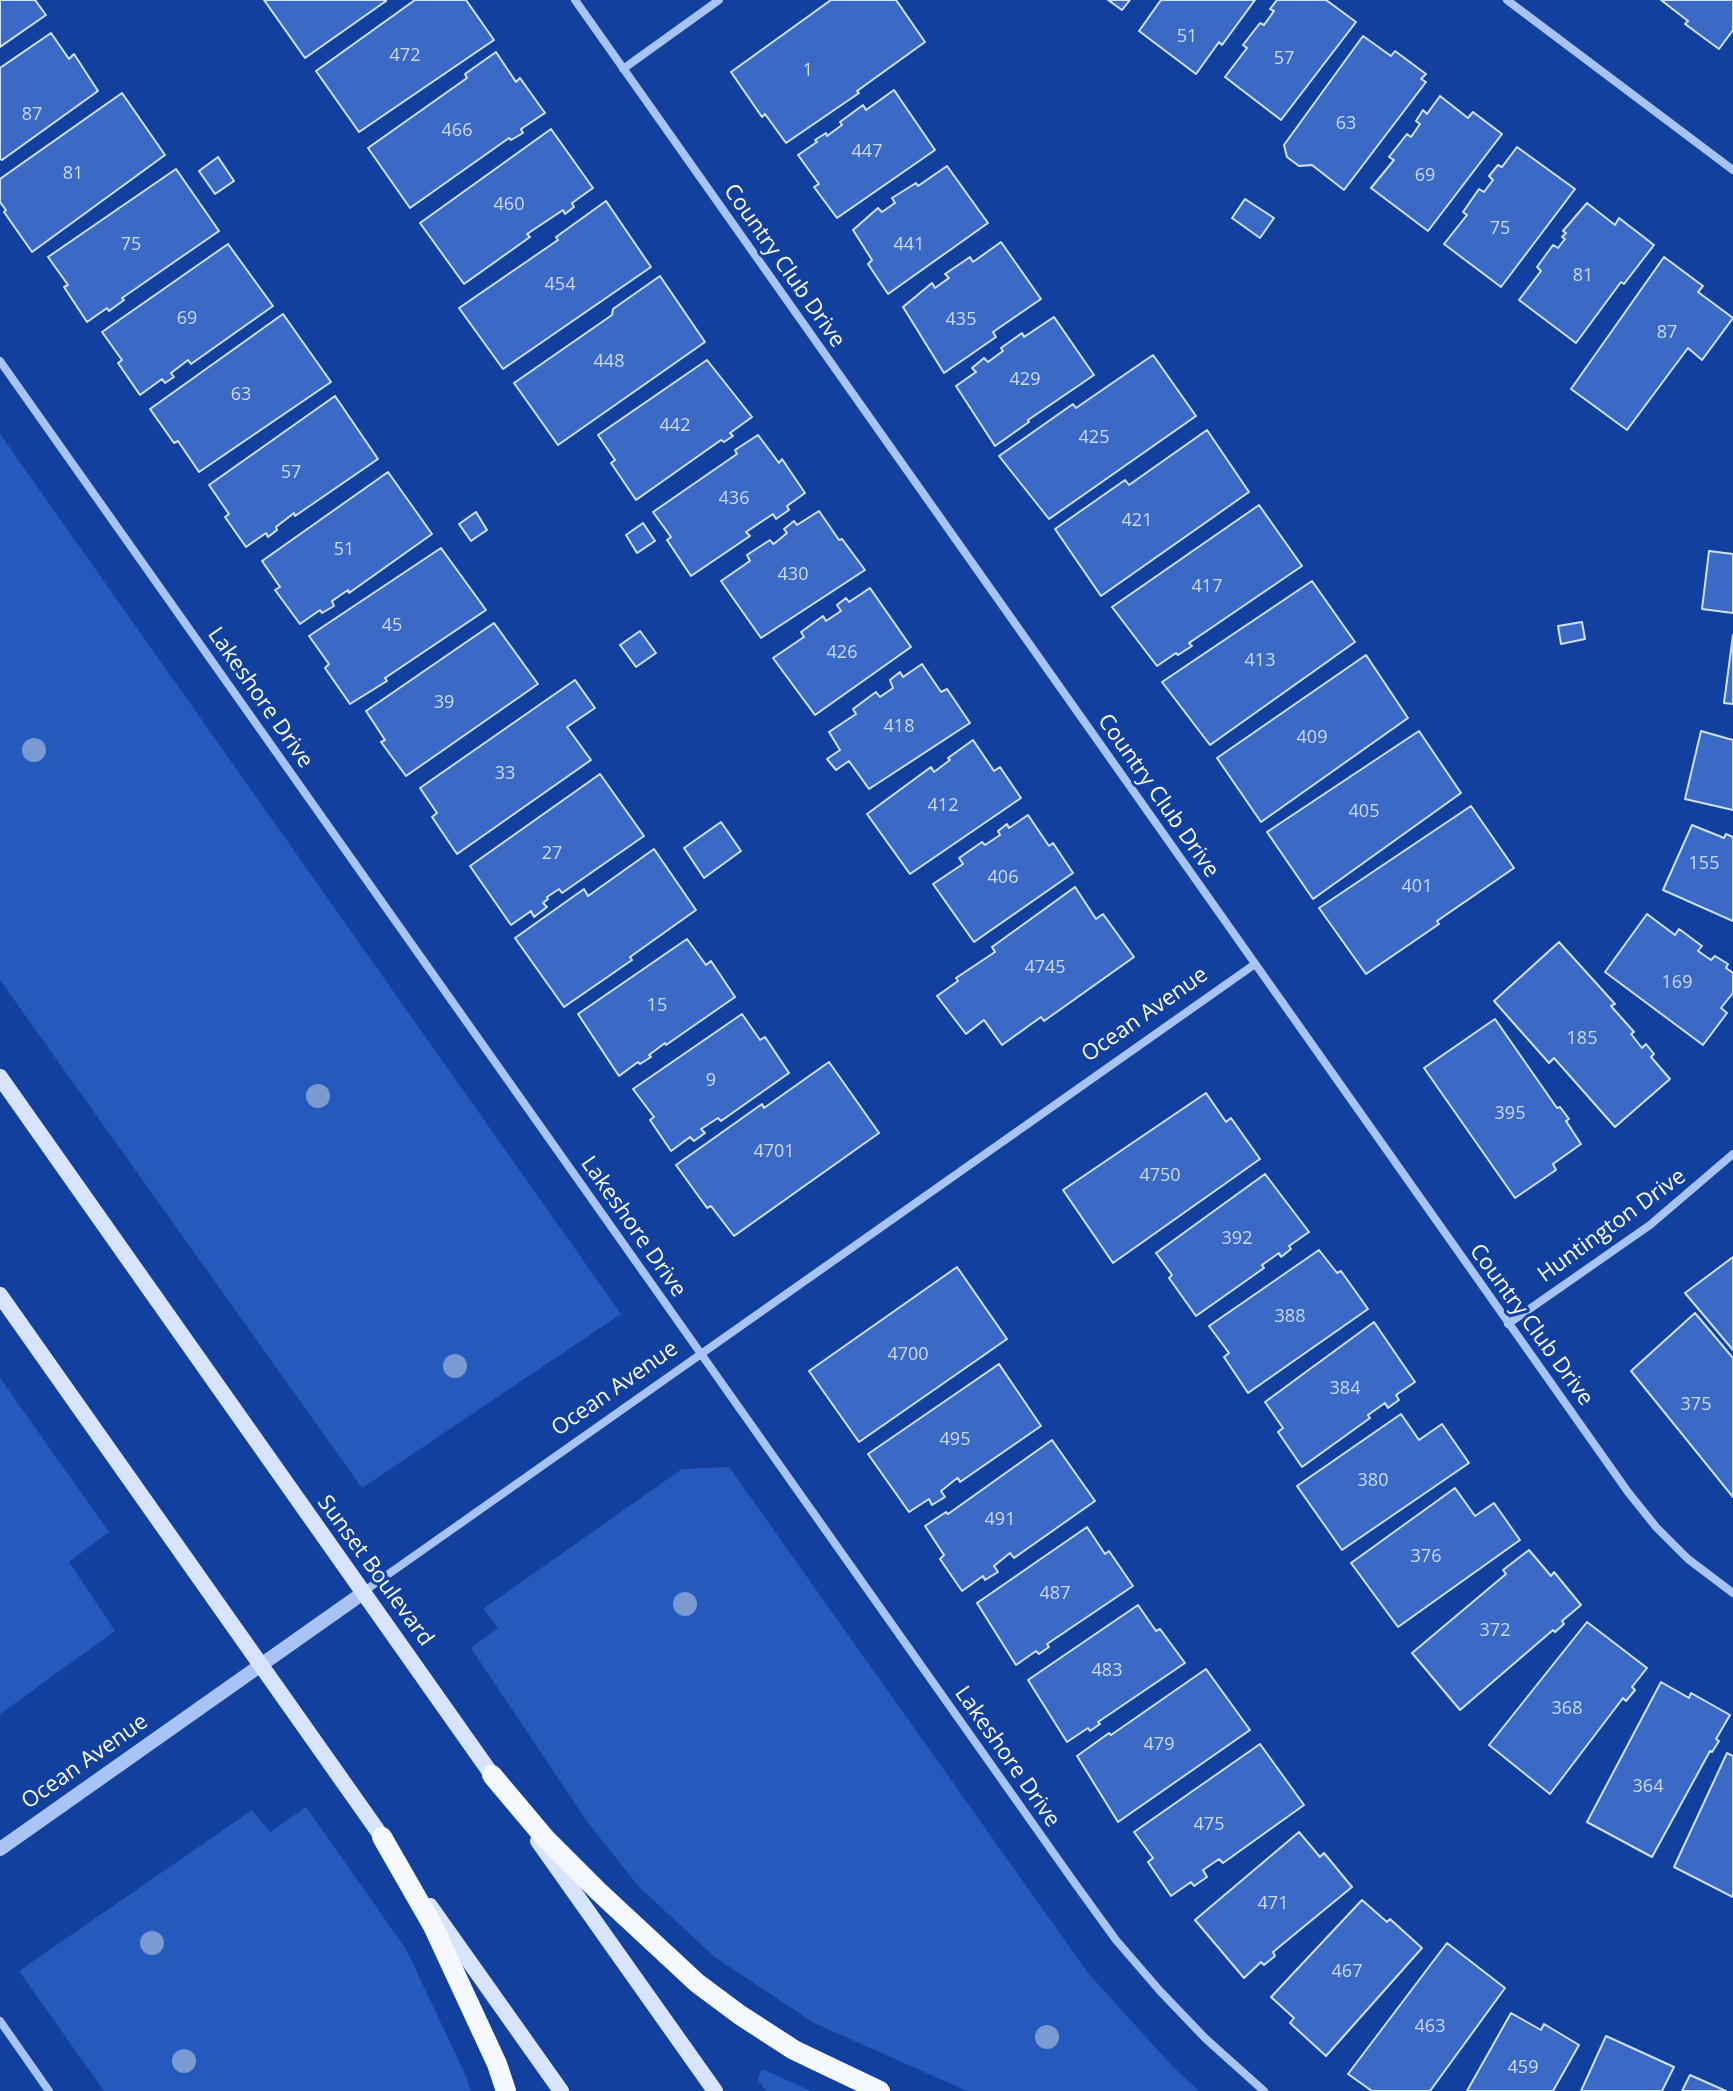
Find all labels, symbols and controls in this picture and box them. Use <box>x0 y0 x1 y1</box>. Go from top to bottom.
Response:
house number: 51 <box>1177 26 1197 48</box>
house number: 472 <box>390 45 420 67</box>
house number: 57 <box>1274 48 1294 70</box>
house number: 1 <box>803 60 813 82</box>
house number: 87 <box>22 104 42 126</box>
house number: 63 <box>1336 113 1356 135</box>
house number: 466 <box>442 120 472 142</box>
house number: 447 <box>852 141 882 163</box>
house number: 81 <box>63 163 83 185</box>
house number: 69 <box>1415 165 1435 187</box>
street label: Country Club Drive <box>718 179 850 353</box>
house number: 460 <box>494 194 524 216</box>
house number: 75 <box>1490 218 1510 240</box>
house number: 75 <box>121 234 141 256</box>
house number: 441 <box>894 234 924 256</box>
house number: 81 <box>1573 265 1593 287</box>
house number: 454 <box>545 274 575 296</box>
house number: 69 <box>177 308 197 330</box>
house number: 435 <box>946 309 976 331</box>
house number: 87 <box>1657 322 1677 344</box>
house number: 448 <box>594 351 624 373</box>
house number: 429 <box>1010 369 1040 391</box>
house number: 63 <box>231 384 251 406</box>
house number: 442 <box>660 415 690 437</box>
house number: 425 <box>1079 427 1109 449</box>
house number: 57 <box>281 462 301 484</box>
house number: 436 <box>719 488 749 510</box>
house number: 421 <box>1122 510 1152 532</box>
house number: 51 <box>334 539 354 561</box>
house number: 430 <box>778 564 808 586</box>
house number: 417 <box>1192 576 1222 598</box>
house number: 45 <box>382 615 402 637</box>
street label: Lakeshore Drive <box>202 623 318 773</box>
house number: 426 <box>827 642 857 664</box>
house number: 413 <box>1245 650 1275 672</box>
house number: 39 <box>434 692 454 714</box>
street label: Country Club Drive <box>1092 709 1224 883</box>
house number: 418 <box>884 716 914 738</box>
house number: 409 <box>1297 727 1327 749</box>
house number: 33 <box>495 763 515 785</box>
house number: 412 <box>928 795 958 817</box>
house number: 405 <box>1349 801 1379 823</box>
house number: 27 <box>542 843 562 865</box>
house number: 155 <box>1689 853 1719 875</box>
house number: 406 <box>988 867 1018 889</box>
house number: 401 <box>1402 876 1432 898</box>
house number: 4745 <box>1024 957 1066 979</box>
street label: Ocean Avenue <box>1077 962 1213 1068</box>
house number: 169 <box>1662 972 1692 994</box>
house number: 15 <box>647 995 667 1017</box>
house number: 185 <box>1567 1028 1597 1050</box>
house number: 9 <box>706 1070 716 1092</box>
house number: 395 <box>1495 1103 1525 1125</box>
house number: 4701 <box>753 1141 795 1163</box>
street label: Lakeshore Drive <box>575 1152 691 1302</box>
street label: Huntington Drive <box>1533 1164 1691 1288</box>
house number: 4750 <box>1139 1165 1181 1187</box>
house number: 392 <box>1222 1228 1252 1250</box>
street label: Country Club Drive <box>1463 1239 1599 1411</box>
house number: 388 <box>1275 1306 1305 1328</box>
street label: Ocean Avenue <box>547 1336 683 1442</box>
house number: 4700 <box>887 1344 929 1366</box>
house number: 384 <box>1330 1378 1360 1400</box>
house number: 375 <box>1681 1394 1711 1416</box>
house number: 495 <box>940 1429 970 1451</box>
house number: 380 <box>1358 1470 1388 1492</box>
street label: Sunset Boulevard <box>311 1490 439 1652</box>
house number: 491 <box>985 1509 1015 1531</box>
house number: 376 <box>1411 1546 1441 1568</box>
house number: 487 <box>1040 1583 1070 1605</box>
house number: 372 <box>1480 1620 1510 1642</box>
house number: 483 <box>1092 1660 1122 1682</box>
street label: Lakeshore Drive <box>949 1682 1065 1832</box>
house number: 368 <box>1552 1698 1582 1720</box>
street label: Ocean Avenue <box>17 1709 153 1815</box>
house number: 479 <box>1144 1734 1174 1756</box>
house number: 364 <box>1633 1776 1663 1798</box>
house number: 475 <box>1194 1814 1224 1836</box>
house number: 471 <box>1258 1893 1288 1915</box>
house number: 467 <box>1332 1961 1362 1983</box>
house number: 463 <box>1415 2016 1445 2038</box>
house number: 459 <box>1508 2057 1538 2079</box>

